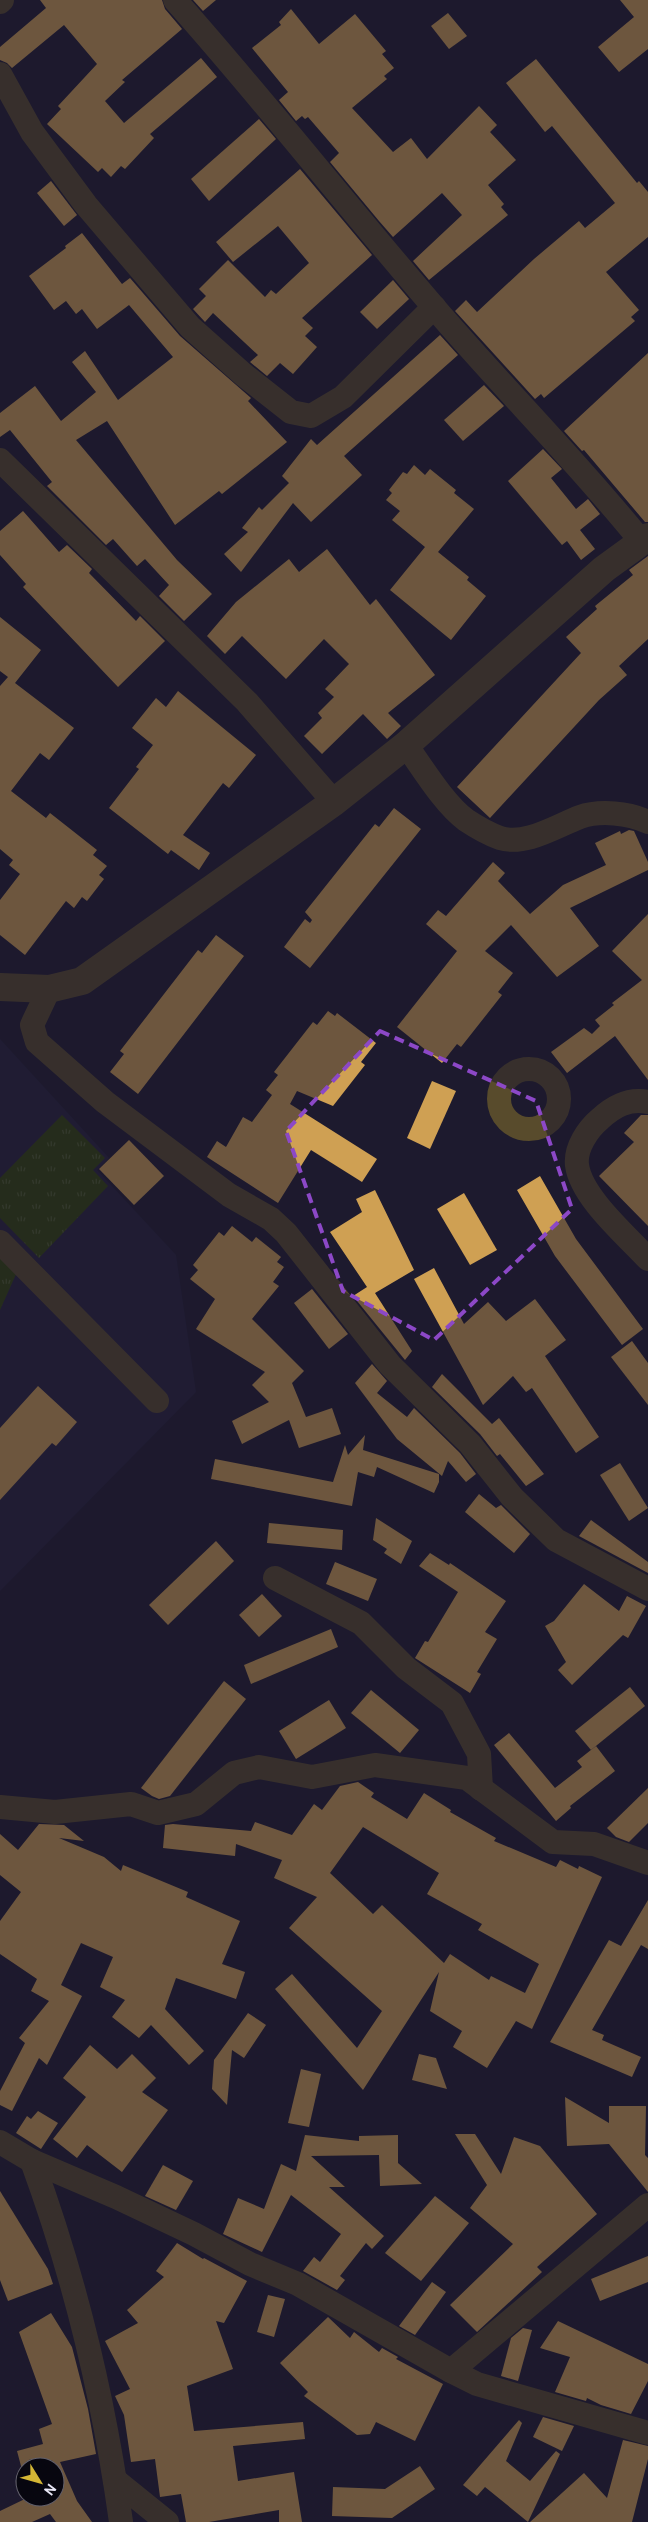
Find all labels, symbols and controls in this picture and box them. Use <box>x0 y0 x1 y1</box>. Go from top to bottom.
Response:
north arrow <box>15 2457 65 2507</box>
text: N <box>40 2480 61 2499</box>

